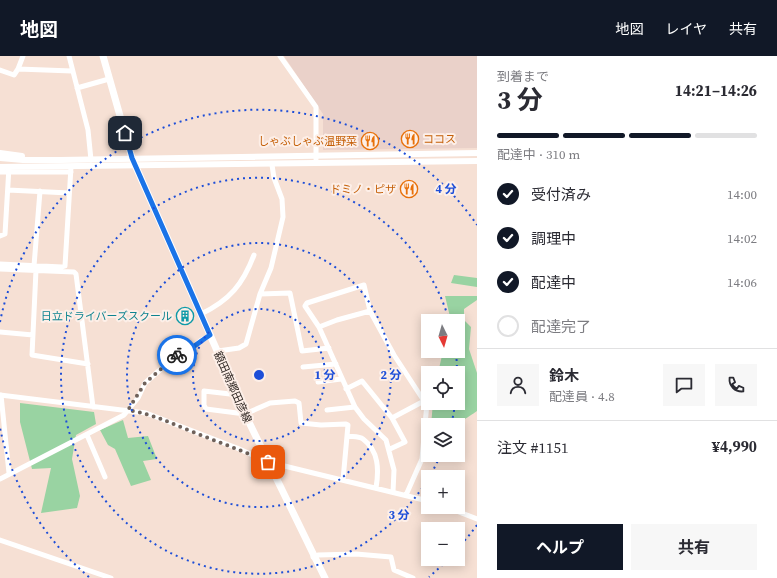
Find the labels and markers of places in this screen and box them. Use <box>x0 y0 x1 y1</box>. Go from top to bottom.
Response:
pin <box>108 116 142 150</box>
restaurant icon: ココス <box>400 129 420 149</box>
restaurant icon: しゃぶしゃぶ温野菜 <box>360 131 380 151</box>
place label: ココス <box>423 132 456 147</box>
place label: しゃぶしゃぶ温野菜 <box>258 134 357 149</box>
restaurant icon: ドミノ・ピザ <box>399 179 419 199</box>
place label: ドミノ・ピザ <box>330 182 396 197</box>
building icon: 日立ドライバーズスクール <box>175 306 195 326</box>
place label: 日立ドライバーズスクール <box>41 309 172 324</box>
centre of rings <box>252 368 266 382</box>
pin <box>251 445 285 479</box>

